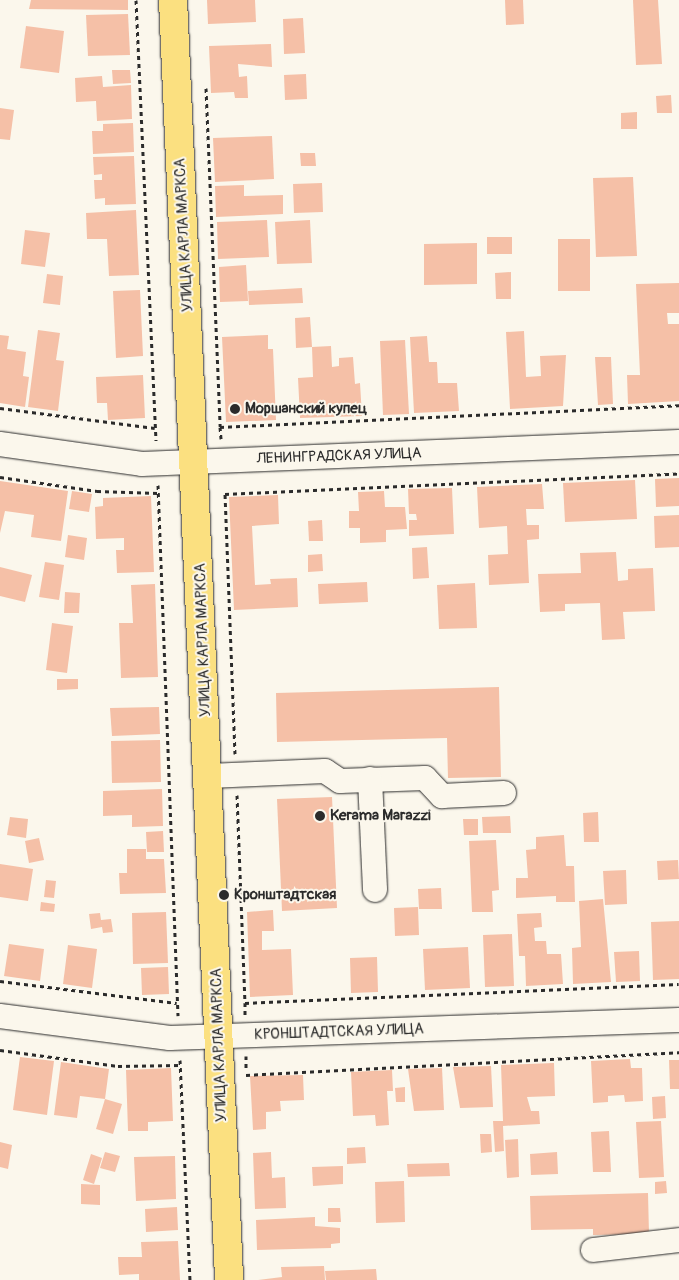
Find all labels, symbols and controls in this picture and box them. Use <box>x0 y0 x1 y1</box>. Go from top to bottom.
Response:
street label: УЛИЦА КАРЛА МАРКСА <box>171 158 197 312</box>
place label: Моршанский купец <box>245 400 367 418</box>
marker: Моршанский купец <box>229 403 241 415</box>
street label: ЛЕНИНГРАДСКАЯ УЛИЦА <box>256 444 422 468</box>
street label: УЛИЦА КАРЛА МАРКСА <box>191 563 215 717</box>
place label: Kerama Marazzi <box>330 807 431 825</box>
marker: Kerama Marazzi <box>314 810 326 822</box>
place label: Кронштадтская <box>234 886 336 904</box>
marker: Кронштадтская <box>218 889 230 901</box>
street label: УЛИЦА КАРЛА МАРКСА <box>207 968 231 1122</box>
street label: КРОНШТАДТСКАЯ УЛИЦА <box>254 1020 424 1044</box>

